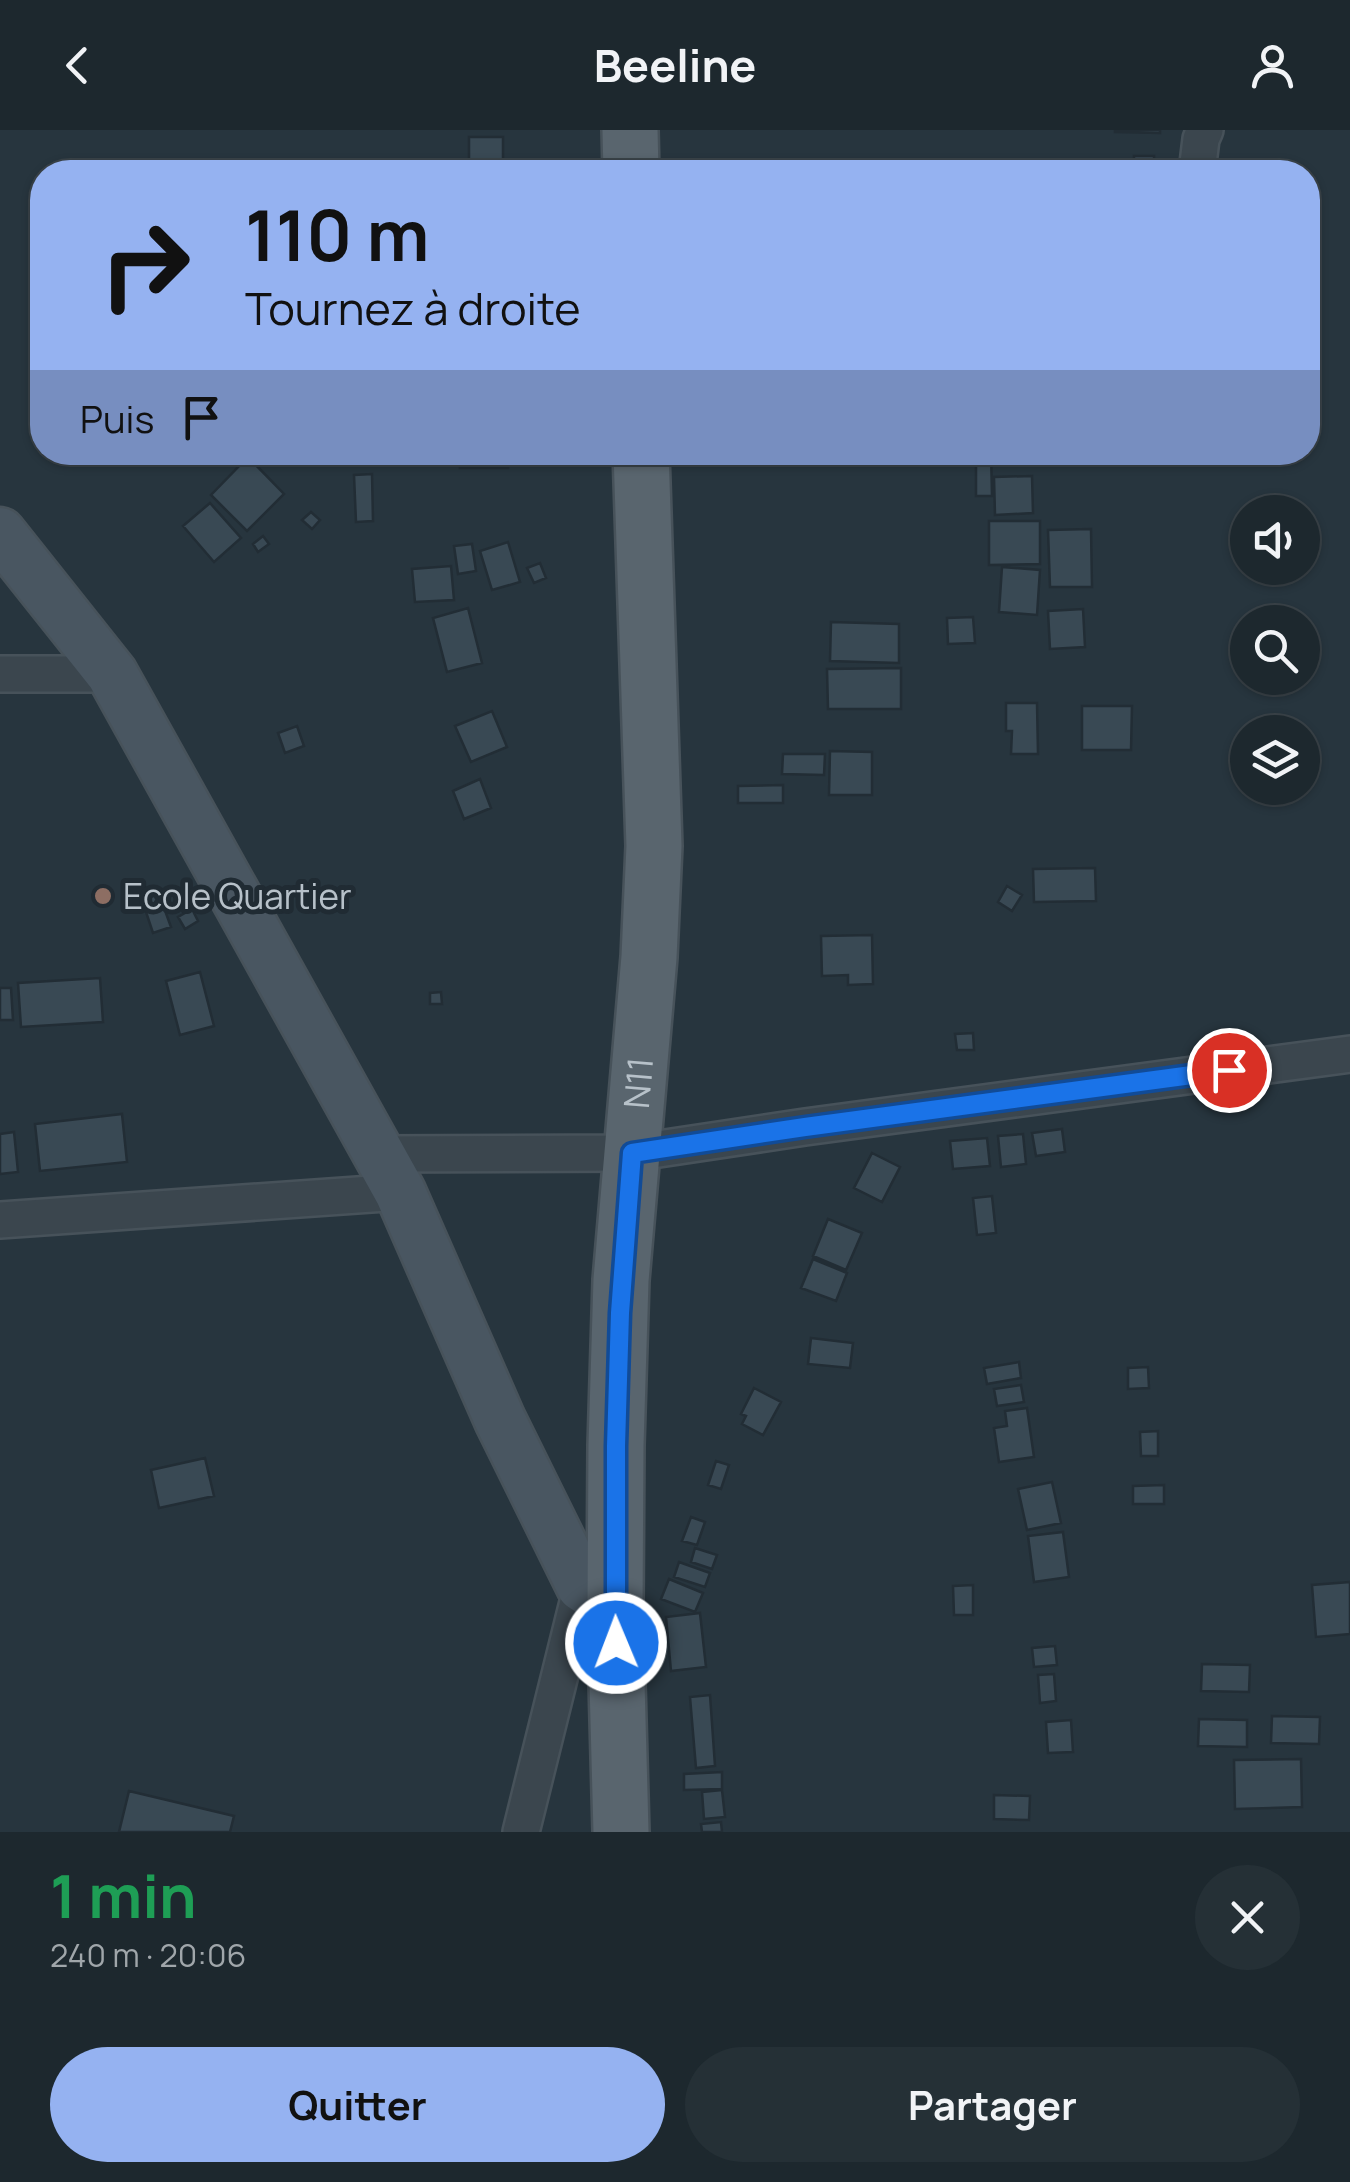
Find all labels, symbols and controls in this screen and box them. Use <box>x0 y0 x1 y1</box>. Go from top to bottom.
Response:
text: Beeline <box>594 34 756 96</box>
icon: back <box>50 38 105 93</box>
icon: person <box>1245 38 1300 93</box>
text: 110 m <box>245 186 429 282</box>
icon: right <box>80 200 210 330</box>
text: Tournez à droite <box>245 277 581 339</box>
icon: arrive <box>174 390 229 445</box>
text: Puis <box>80 392 154 444</box>
map controls <box>1230 495 1320 805</box>
button: sound <box>1230 495 1320 585</box>
button: search <box>1230 605 1320 695</box>
button: layers <box>1230 715 1320 805</box>
place label: Ecole Quartier <box>123 872 352 920</box>
marker: Ecole Quartier <box>92 885 114 907</box>
pin <box>1187 1028 1272 1113</box>
icon: arrive <box>1202 1043 1257 1098</box>
street label: N11 <box>612 1055 664 1111</box>
position arrow <box>564 1591 668 1695</box>
text: 1 min <box>50 1854 197 1936</box>
button: close <box>1195 1865 1300 1970</box>
text: 240 m · 20:06 <box>50 1933 246 1977</box>
button: Quitter <box>50 2047 665 2162</box>
button: Partager <box>685 2047 1300 2162</box>

